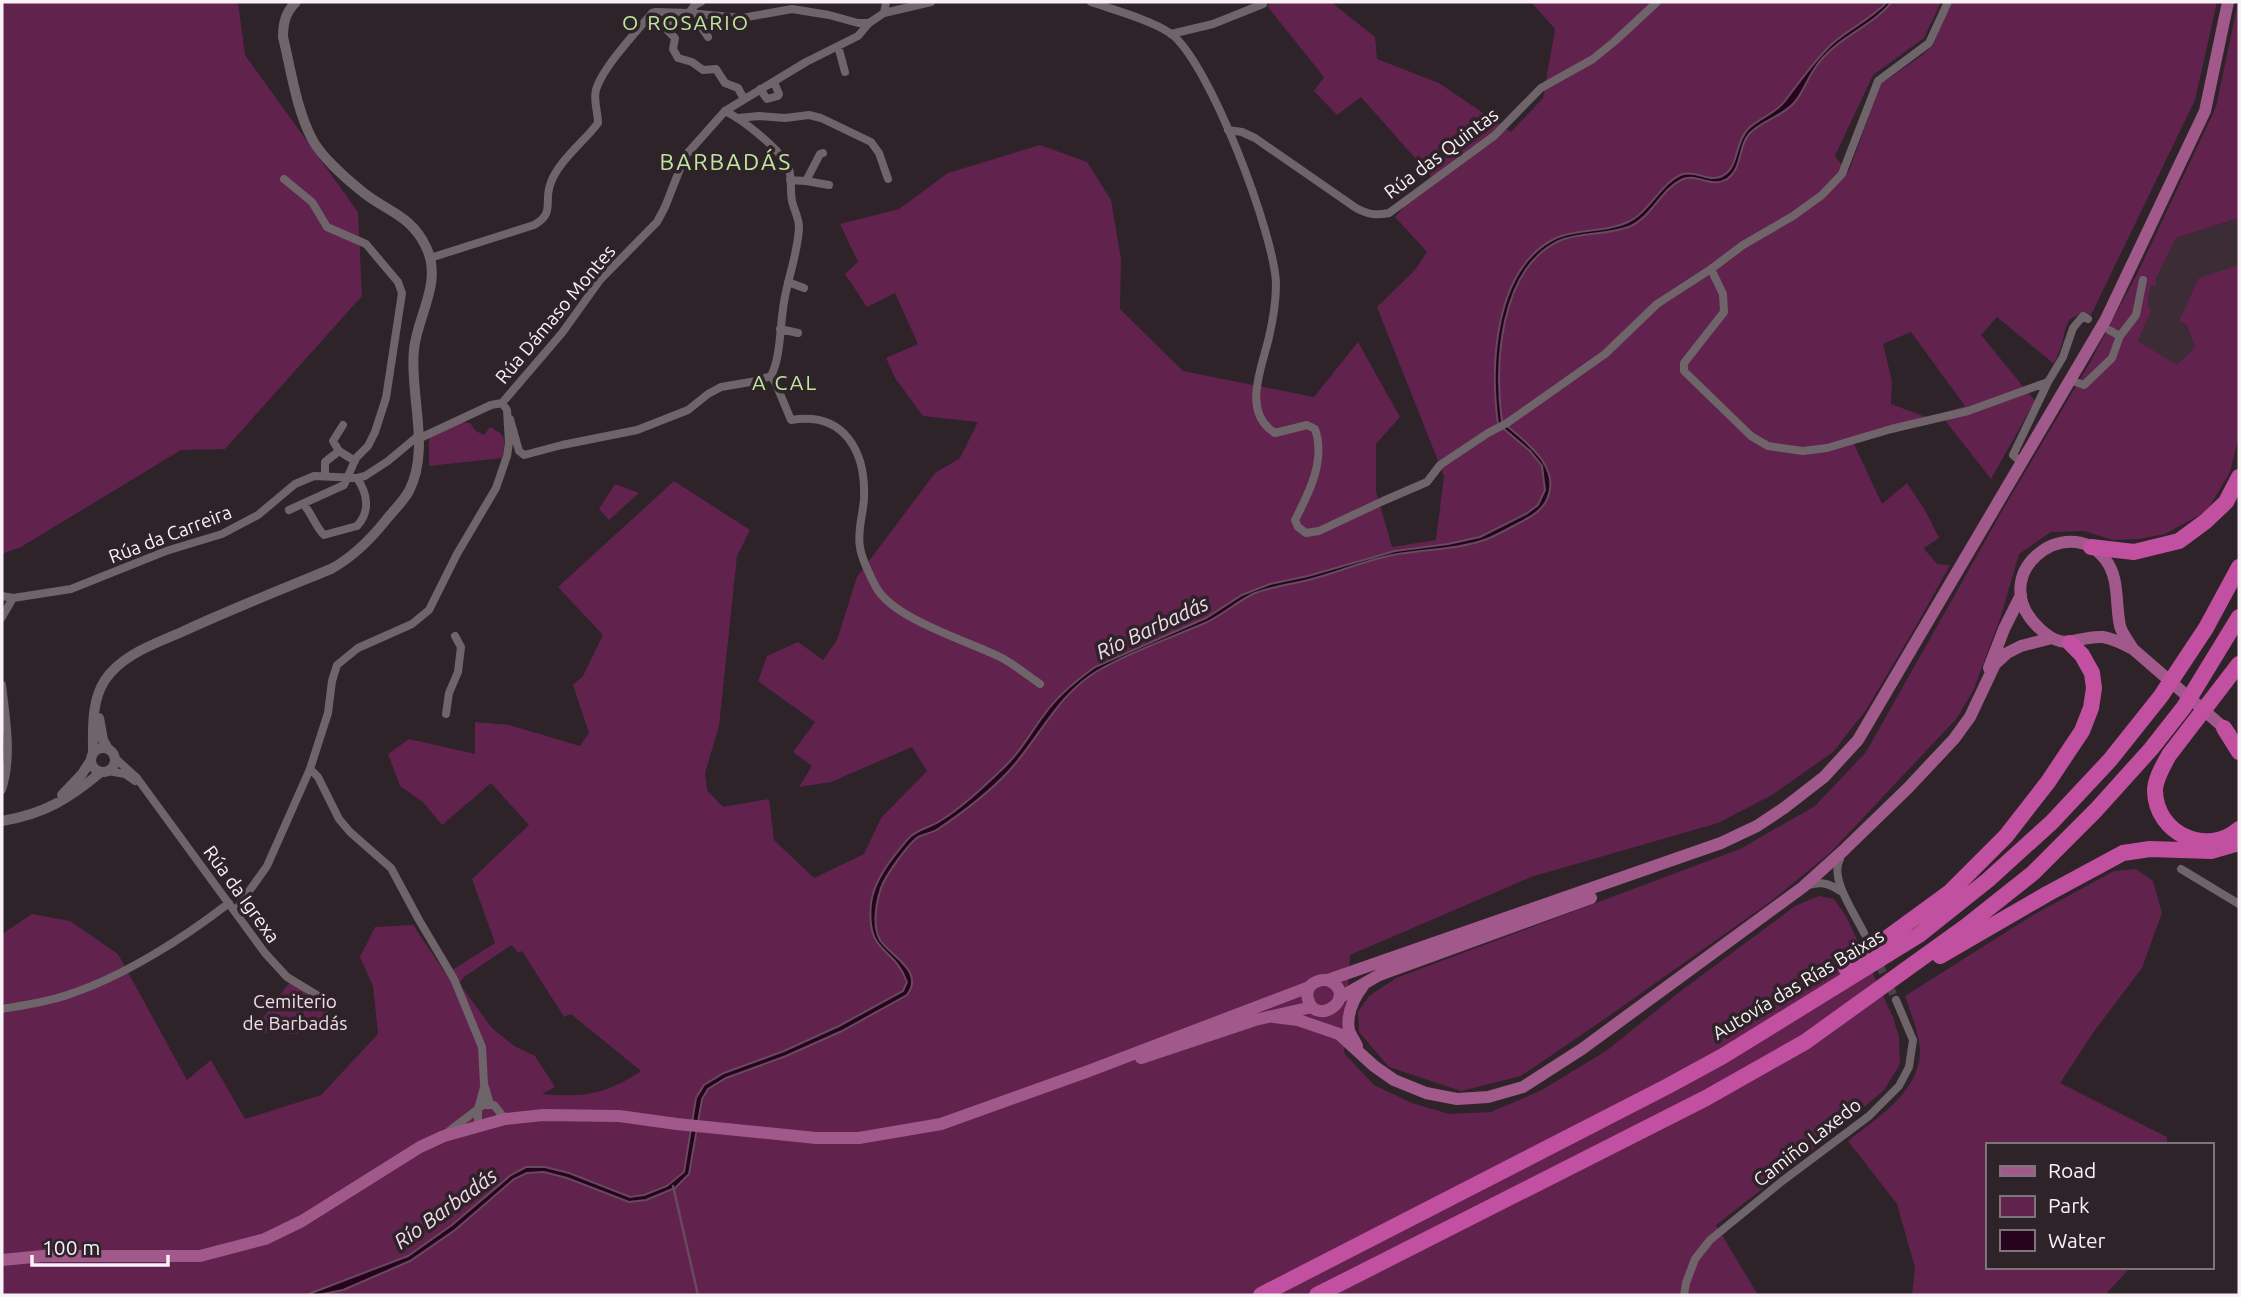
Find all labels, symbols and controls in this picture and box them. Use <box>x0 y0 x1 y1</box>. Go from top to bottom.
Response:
district label: O ROSARIO <box>622 10 750 34</box>
street label: Rúa das Quintas <box>1380 103 1502 203</box>
district label: BARBADÁS <box>660 148 792 174</box>
street label: Rúa Dámaso Montes <box>490 240 620 388</box>
district label: A CAL <box>752 370 818 394</box>
street label: Rúa da Carreira <box>105 500 235 568</box>
water label: Río Barbadás <box>1092 590 1212 664</box>
street label: Rúa da Igrexa <box>199 841 285 947</box>
street label: Autovía das Rías Baixas <box>1708 924 1888 1044</box>
park label: Cemiterio de Barbadás <box>243 990 348 1034</box>
street label: Camiño Laxedo <box>1749 1093 1865 1191</box>
legend <box>1986 1143 2213 1269</box>
text: Road <box>2048 1158 2096 1182</box>
water label: Río Barbadás <box>389 1163 501 1253</box>
text: Park <box>2048 1193 2090 1217</box>
scale bar <box>32 1224 168 1268</box>
text: Water <box>2048 1228 2106 1252</box>
text: 100 m <box>42 1235 100 1259</box>

